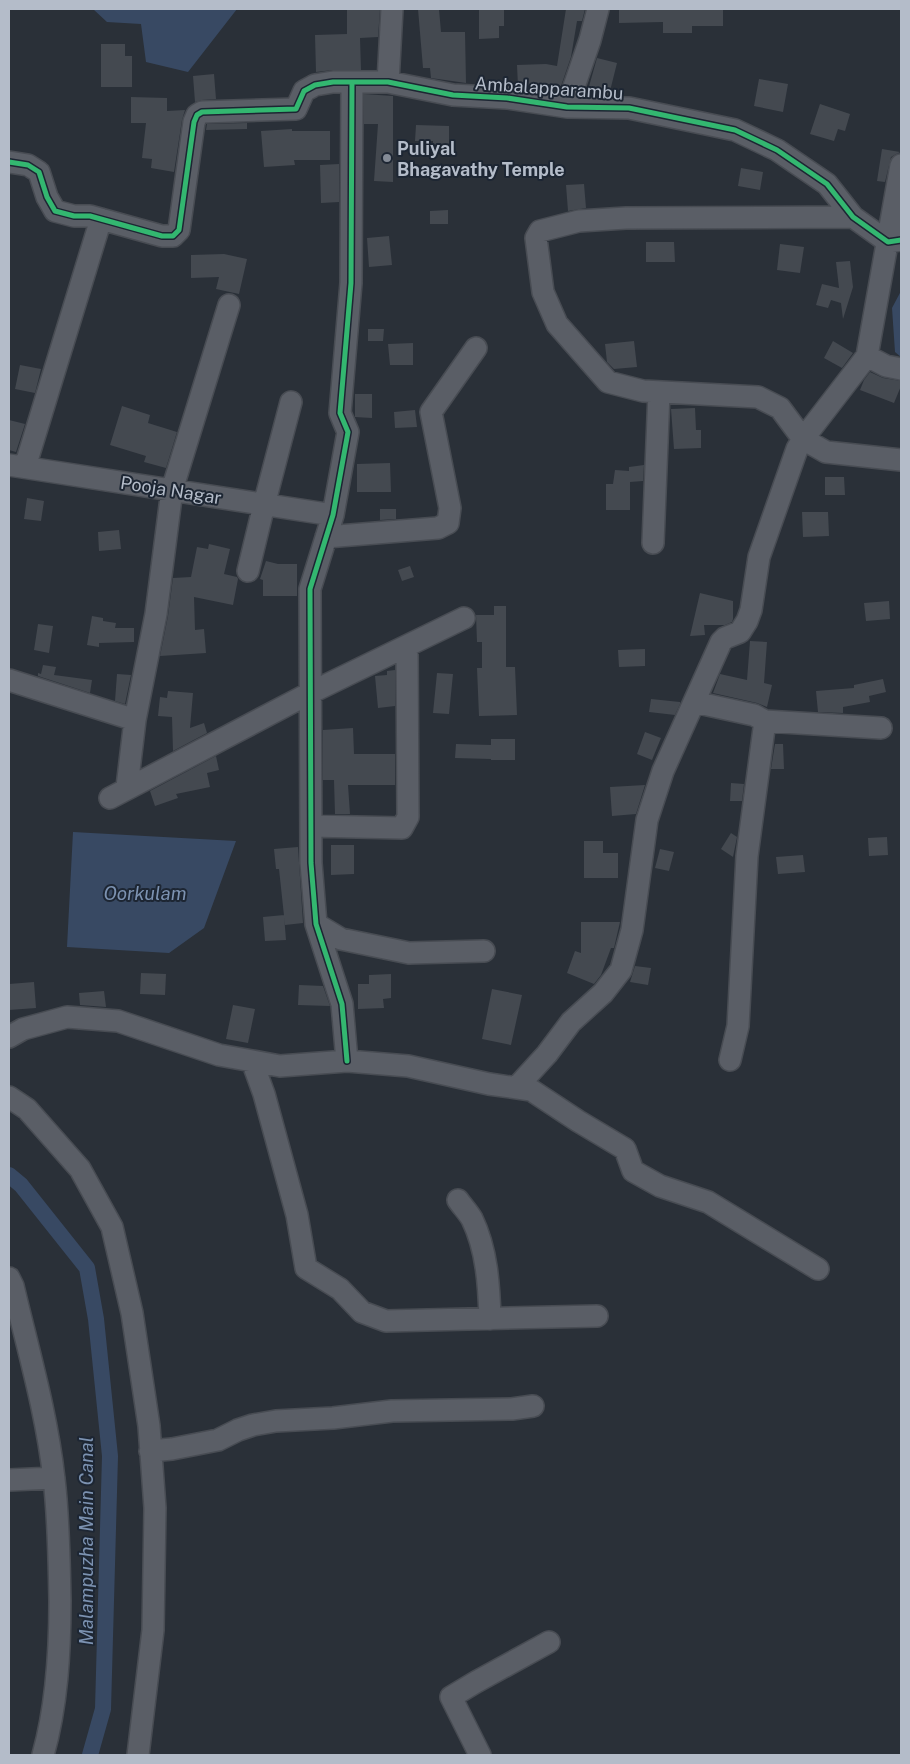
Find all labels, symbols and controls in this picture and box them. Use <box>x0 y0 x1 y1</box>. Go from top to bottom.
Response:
street label: Ambalapparambu <box>474 72 624 104</box>
place label: Puliyal Bhagavathy Temple <box>397 138 565 180</box>
marker: Puliyal Bhagavathy Temple <box>381 152 393 164</box>
street label: Pooja Nagar <box>119 472 223 508</box>
water label: Oorkulam <box>103 882 187 904</box>
water label: Malampuzha Main Canal <box>75 1437 97 1645</box>

